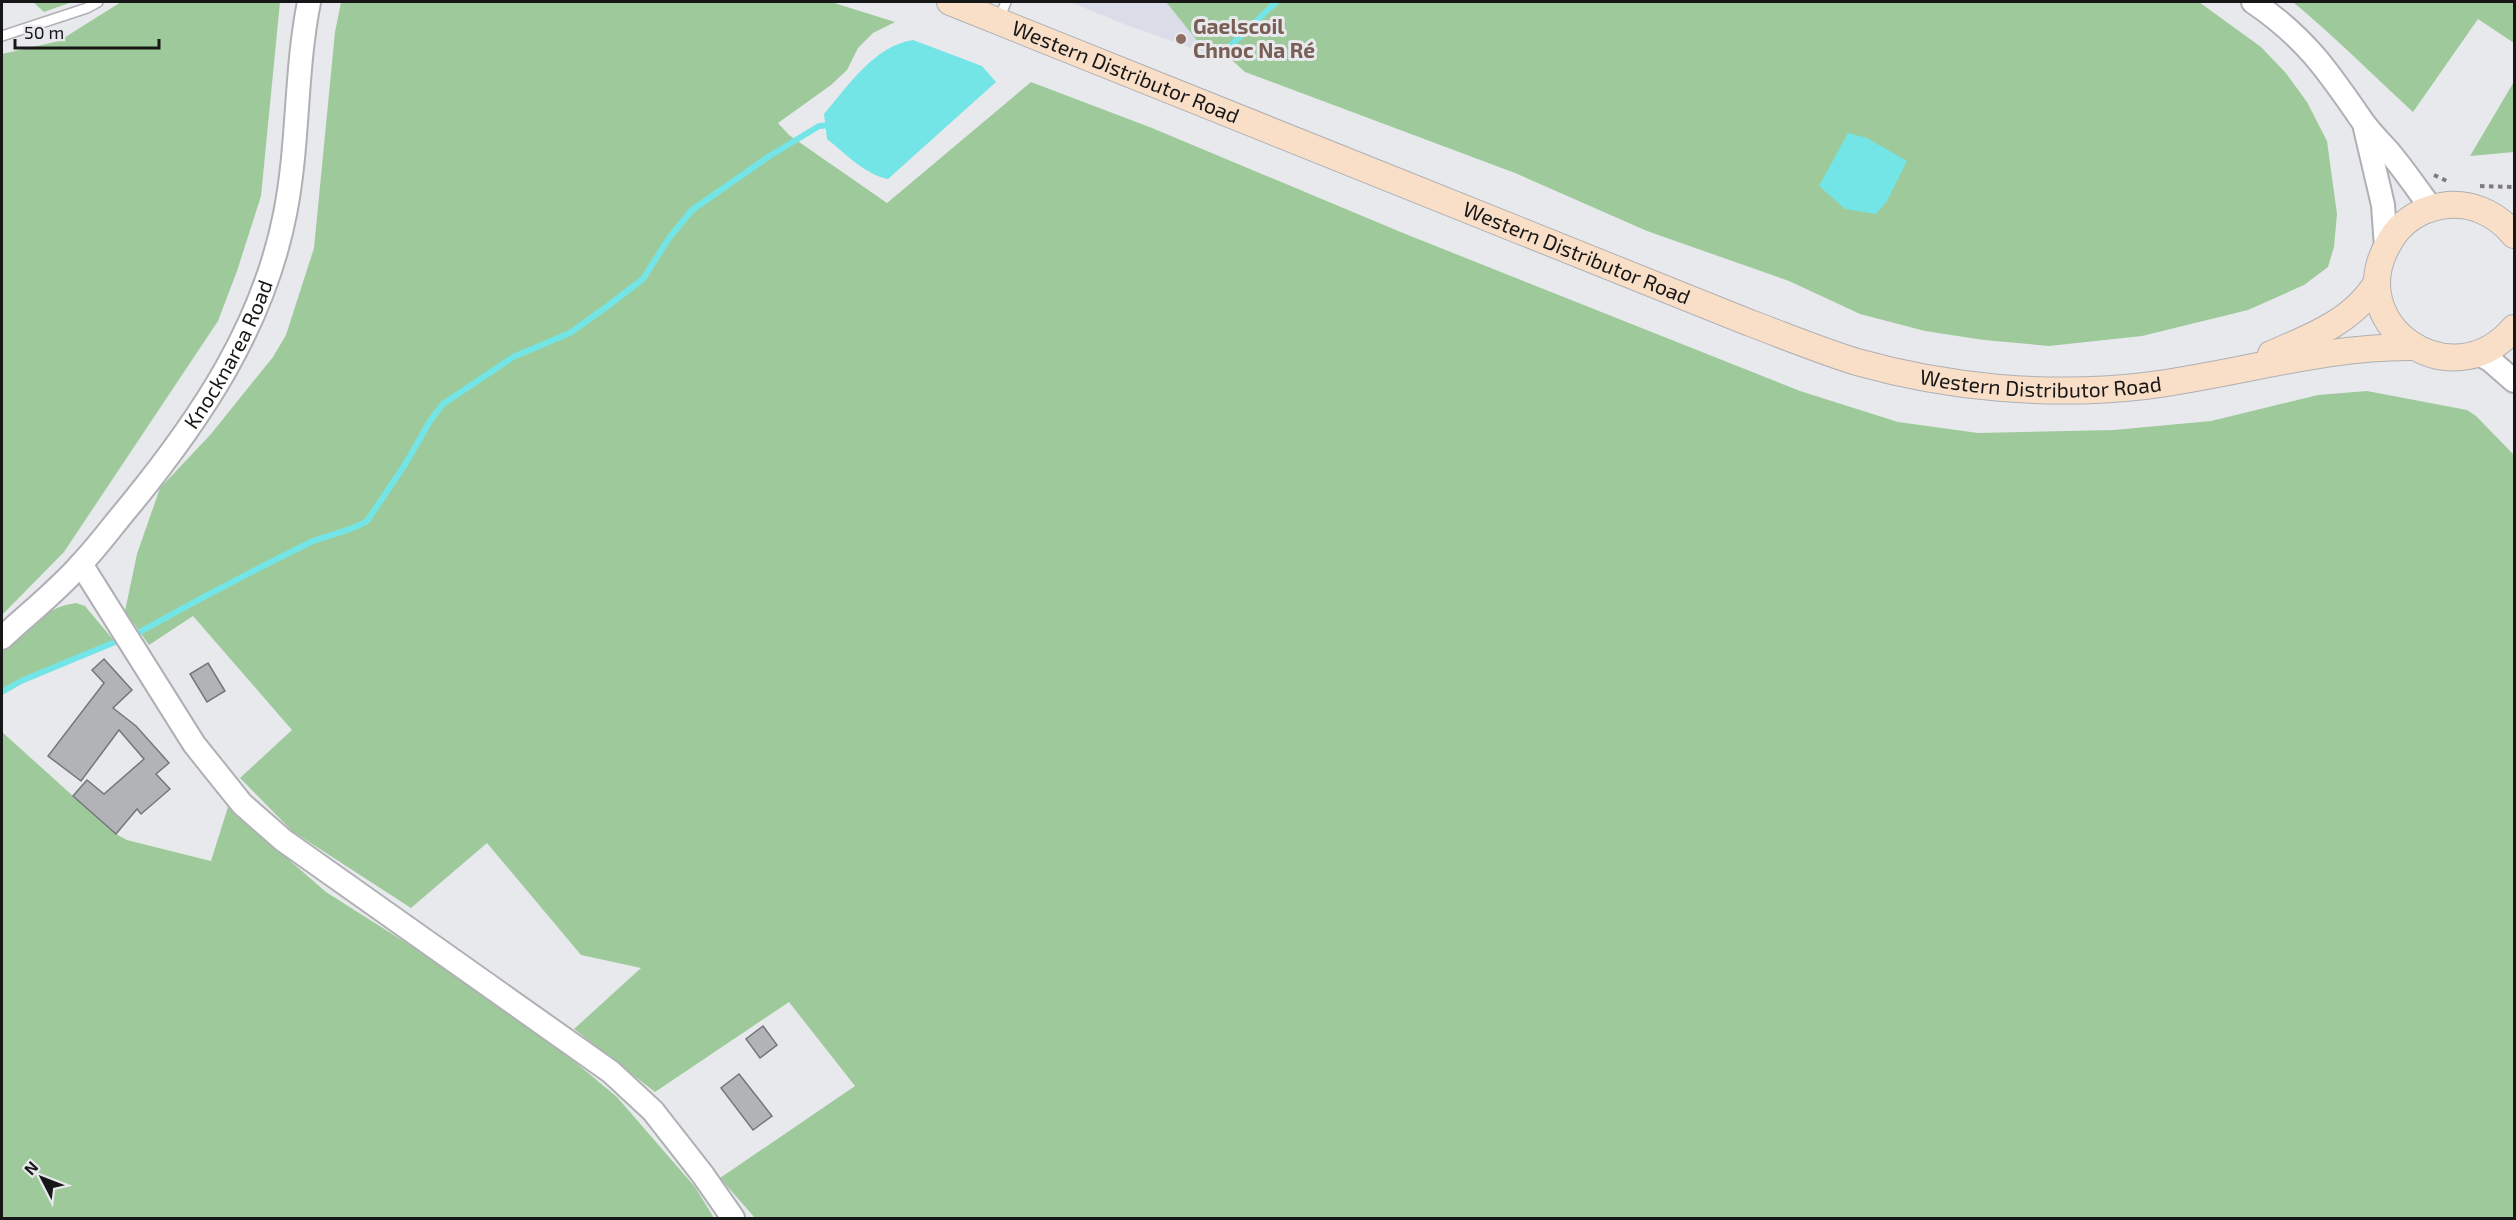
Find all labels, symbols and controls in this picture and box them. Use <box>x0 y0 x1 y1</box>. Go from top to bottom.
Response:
scale bar <box>15 12 159 50</box>
place label: Gaelscoil Chnoc Na Ré <box>1193 13 1315 62</box>
street label: Western Distributor Road <box>1009 14 1243 128</box>
text: 50 m <box>24 21 64 43</box>
marker: Gaelscoil Chnoc Na Ré <box>1174 32 1188 46</box>
street label: Western Distributor Road <box>1460 195 1694 309</box>
street label: Knocknarea Road <box>178 276 277 433</box>
street label: Western Distributor Road <box>1918 363 2163 402</box>
north arrow <box>12 1148 72 1208</box>
text: N <box>20 1157 41 1178</box>

